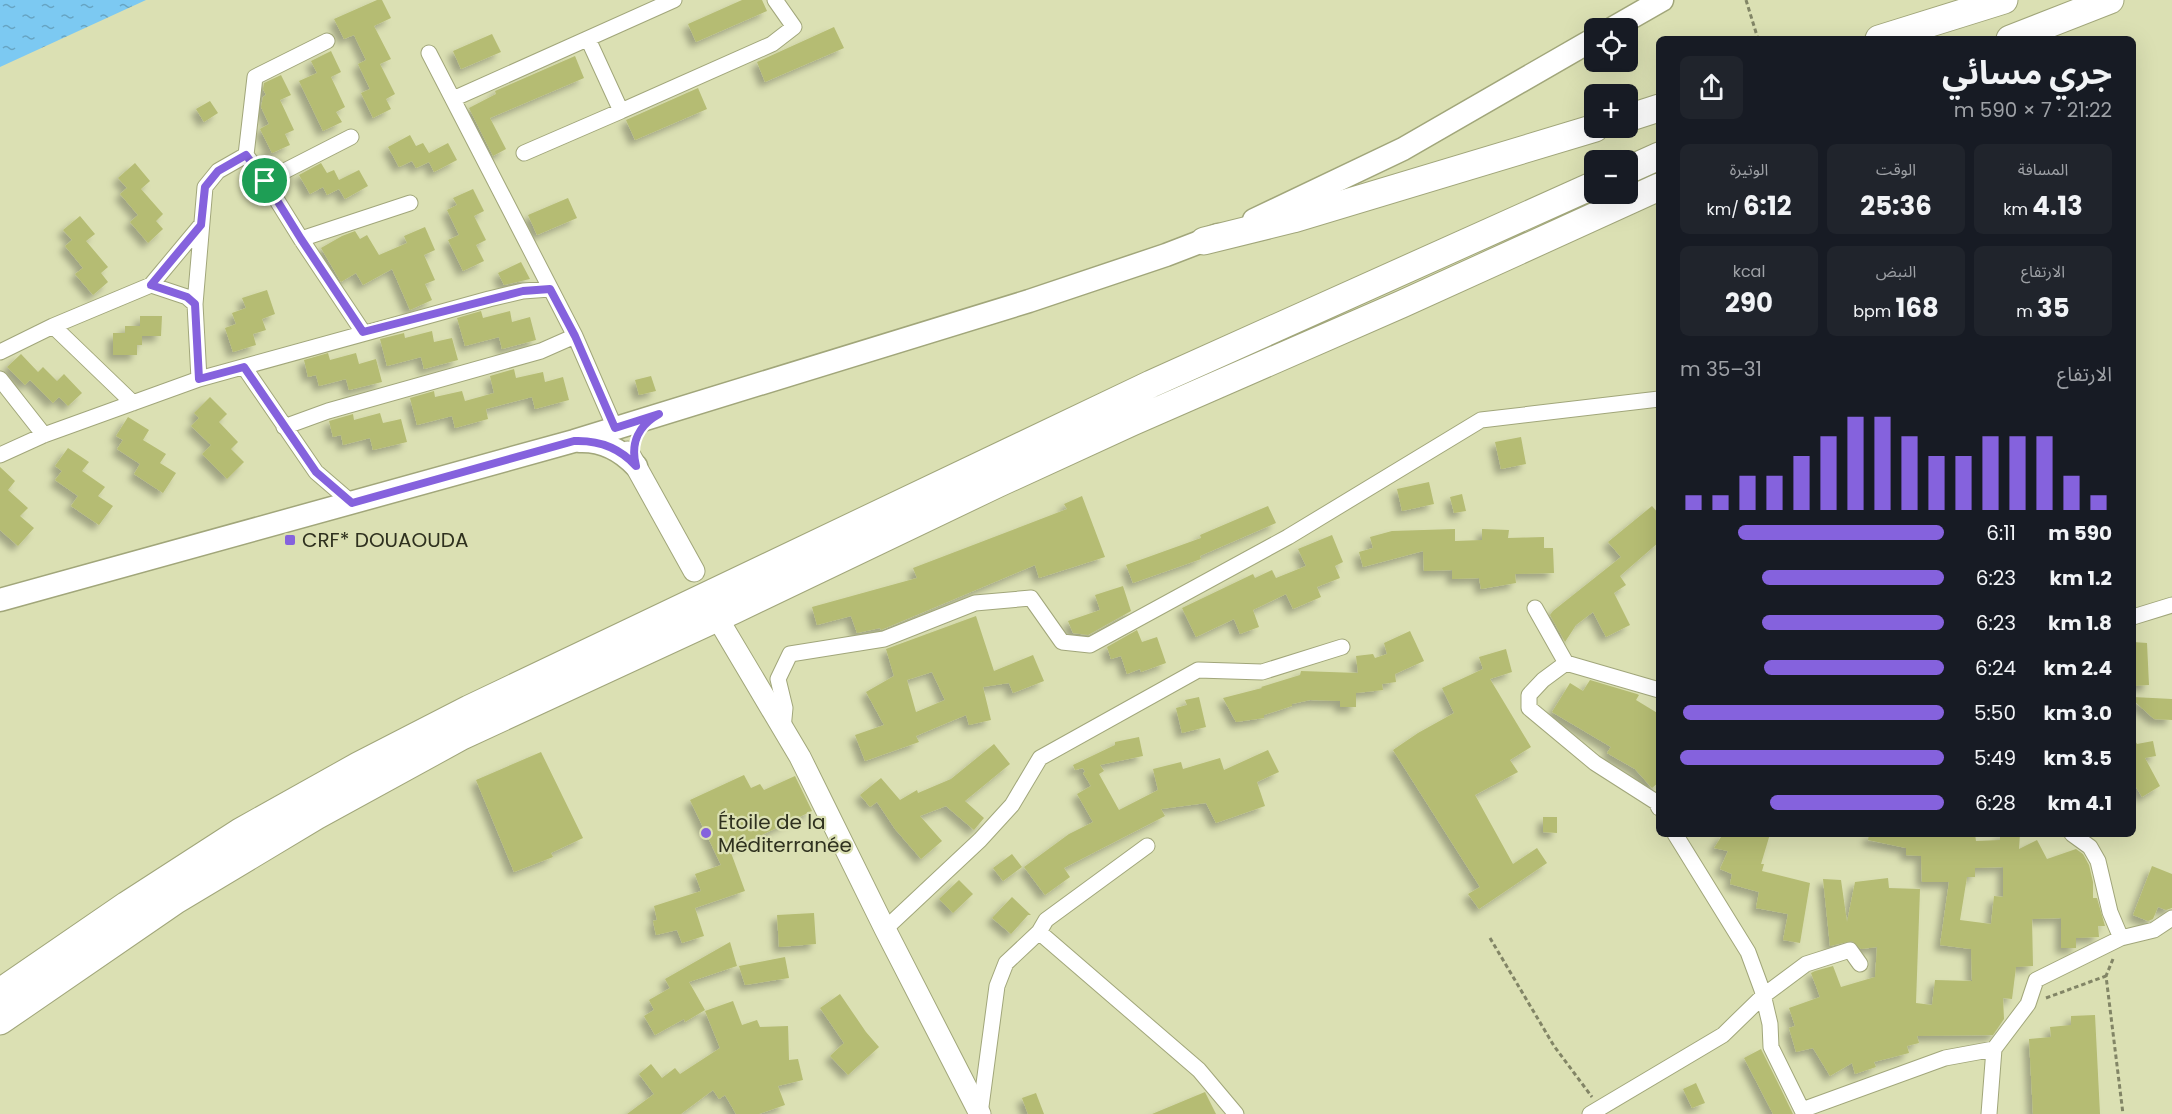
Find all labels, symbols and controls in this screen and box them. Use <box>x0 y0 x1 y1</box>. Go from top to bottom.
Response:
map controls <box>1584 18 1638 204</box>
button: locate <box>1584 18 1638 72</box>
text: جري مسائي <box>1942 49 2112 96</box>
button: share <box>1680 56 1743 119</box>
button: + <box>1584 84 1638 138</box>
text: 21:22 · 7 × 590 m <box>1954 96 2112 124</box>
button: − <box>1584 150 1638 204</box>
pin <box>239 155 290 206</box>
text: الوتيرة <box>1730 158 1768 181</box>
text: الوقت <box>1876 158 1916 181</box>
text: المسافة <box>2018 158 2068 181</box>
icon: arrive <box>248 164 281 197</box>
text: 6:12 <box>1743 188 1792 224</box>
text: 25:36 <box>1860 188 1932 224</box>
text: 4.13 <box>2032 188 2083 224</box>
text: /km <box>1706 198 1743 221</box>
text: km <box>2003 198 2032 221</box>
text: kcal <box>1733 260 1765 283</box>
text: النبض <box>1876 260 1916 283</box>
text: الارتفاع <box>2021 260 2065 283</box>
text: 290 <box>1725 285 1773 321</box>
text: 168 <box>1896 290 1939 326</box>
text: 35 <box>2037 290 2070 326</box>
text: bpm <box>1853 300 1896 323</box>
text: m <box>2016 300 2037 323</box>
text: 31–35 m <box>1680 355 1762 383</box>
text: الارتفاع <box>2057 360 2112 388</box>
text: 6:11 <box>1986 519 2016 547</box>
text: 590 m <box>2048 519 2112 547</box>
place label: CRF* DOUAOUDA <box>302 526 468 554</box>
marker: CRF* DOUAOUDA <box>283 533 297 547</box>
text: 6:23 <box>1976 564 2016 592</box>
text: 1.2 km <box>2050 564 2112 592</box>
text: 6:23 <box>1976 609 2016 637</box>
text: 1.8 km <box>2048 609 2112 637</box>
text: 6:24 <box>1975 654 2016 682</box>
text: 2.4 km <box>2044 654 2112 682</box>
text: 5:50 <box>1974 699 2016 727</box>
text: 3.0 km <box>2043 699 2112 727</box>
text: 5:49 <box>1974 744 2016 772</box>
text: 3.5 km <box>2043 744 2112 772</box>
text: 6:28 <box>1975 789 2016 817</box>
text: 4.1 km <box>2048 789 2112 817</box>
place label: Étoile de la Méditerranée <box>718 808 852 859</box>
marker: Étoile de la Méditerranée <box>699 826 713 840</box>

